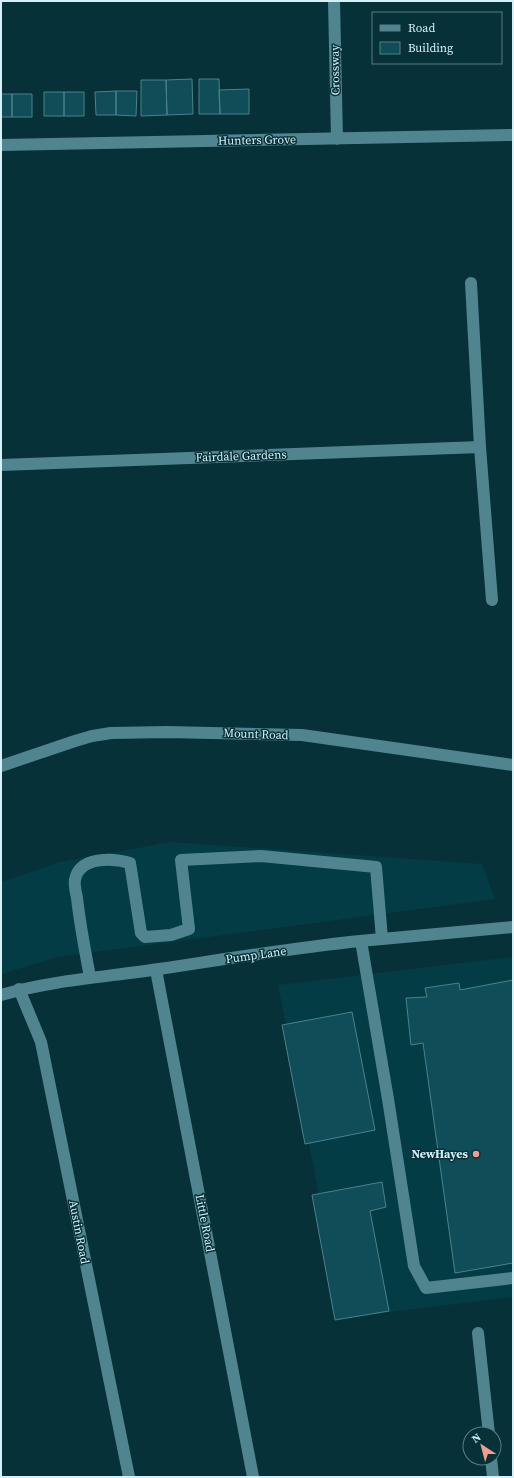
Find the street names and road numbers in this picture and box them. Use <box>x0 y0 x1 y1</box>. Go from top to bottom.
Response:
street label: Crossway <box>327 44 343 95</box>
street label: Hunters Grove <box>218 131 296 149</box>
street label: Fairdale Gardens <box>195 446 287 466</box>
street label: Mount Road <box>223 725 289 743</box>
street label: Pump Lane <box>225 943 287 967</box>
street label: Little Road <box>192 1193 218 1253</box>
street label: Austin Road <box>65 1199 93 1265</box>

